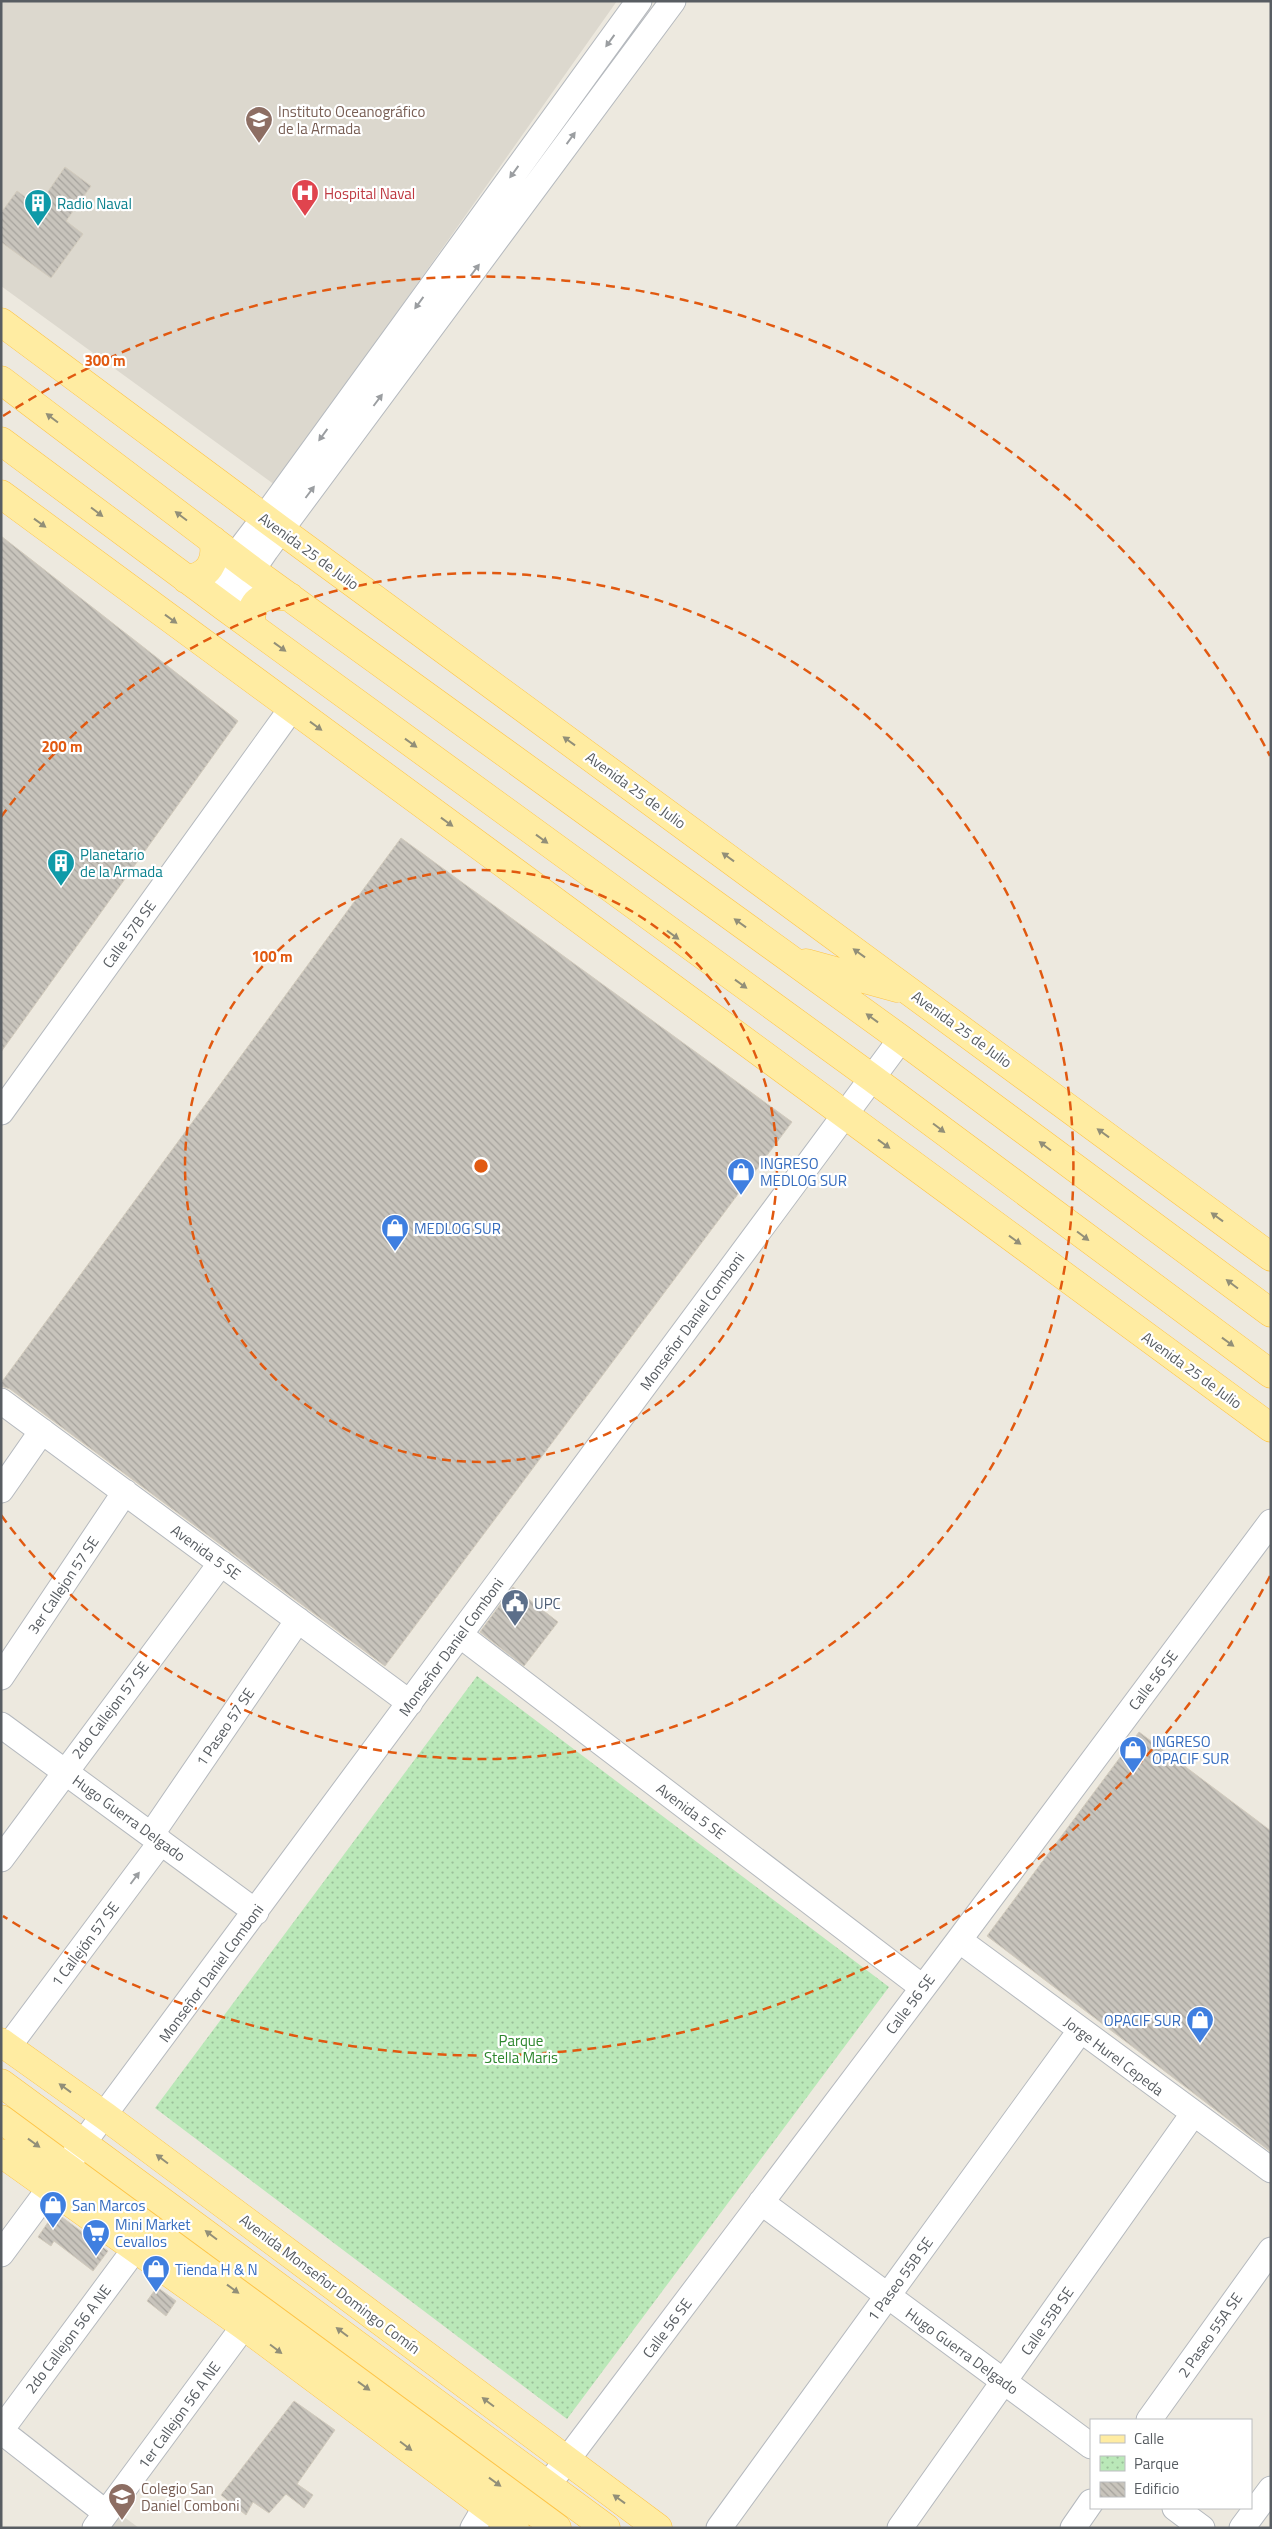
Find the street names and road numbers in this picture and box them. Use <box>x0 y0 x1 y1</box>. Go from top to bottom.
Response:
street label: Avenida 25 de Julio <box>254 507 364 595</box>
street label: Avenida 25 de Julio <box>581 746 691 834</box>
street label: Calle 57B SE <box>96 895 162 973</box>
street label: Avenida 25 de Julio <box>907 985 1017 1073</box>
street label: Monseñor Daniel Comboni <box>634 1247 750 1395</box>
street label: Avenida 25 de Julio <box>1137 1326 1247 1414</box>
street label: Avenida 5 SE <box>166 1519 246 1585</box>
street label: 3er Callejon 57 SE <box>22 1531 104 1639</box>
street label: Monseñor Daniel Comboni <box>393 1573 509 1721</box>
street label: Calle 56 SE <box>1123 1645 1183 1715</box>
street label: 2do Callejon 57 SE <box>66 1656 154 1764</box>
street label: 1 Paseo 57 SE <box>190 1683 260 1771</box>
street label: Hugo Guerra Delgado <box>68 1769 190 1867</box>
street label: Avenida 5 SE <box>652 1777 730 1845</box>
street label: 1 Callejón 57 SE <box>45 1897 125 1991</box>
street label: Monseñor Daniel Comboni <box>153 1899 269 2047</box>
street label: Calle 56 SE <box>880 1969 940 2039</box>
street label: Jorge Hurel Cepeda <box>1059 2011 1169 2102</box>
street label: Avenida Monseñor Domingo Comín <box>235 2208 425 2360</box>
street label: 1 Paseo 55B SE <box>861 2232 939 2326</box>
street label: 2do Callejon 56 A NE <box>19 2280 117 2398</box>
street label: Calle 55B SE <box>1015 2282 1079 2360</box>
street label: 2 Paseo 55A SE <box>1172 2288 1248 2382</box>
street label: Calle 56 SE <box>637 2293 697 2363</box>
street label: Hugo Guerra Delgado <box>901 2302 1023 2400</box>
street label: 1er Callejon 56 A NE <box>132 2356 226 2474</box>

